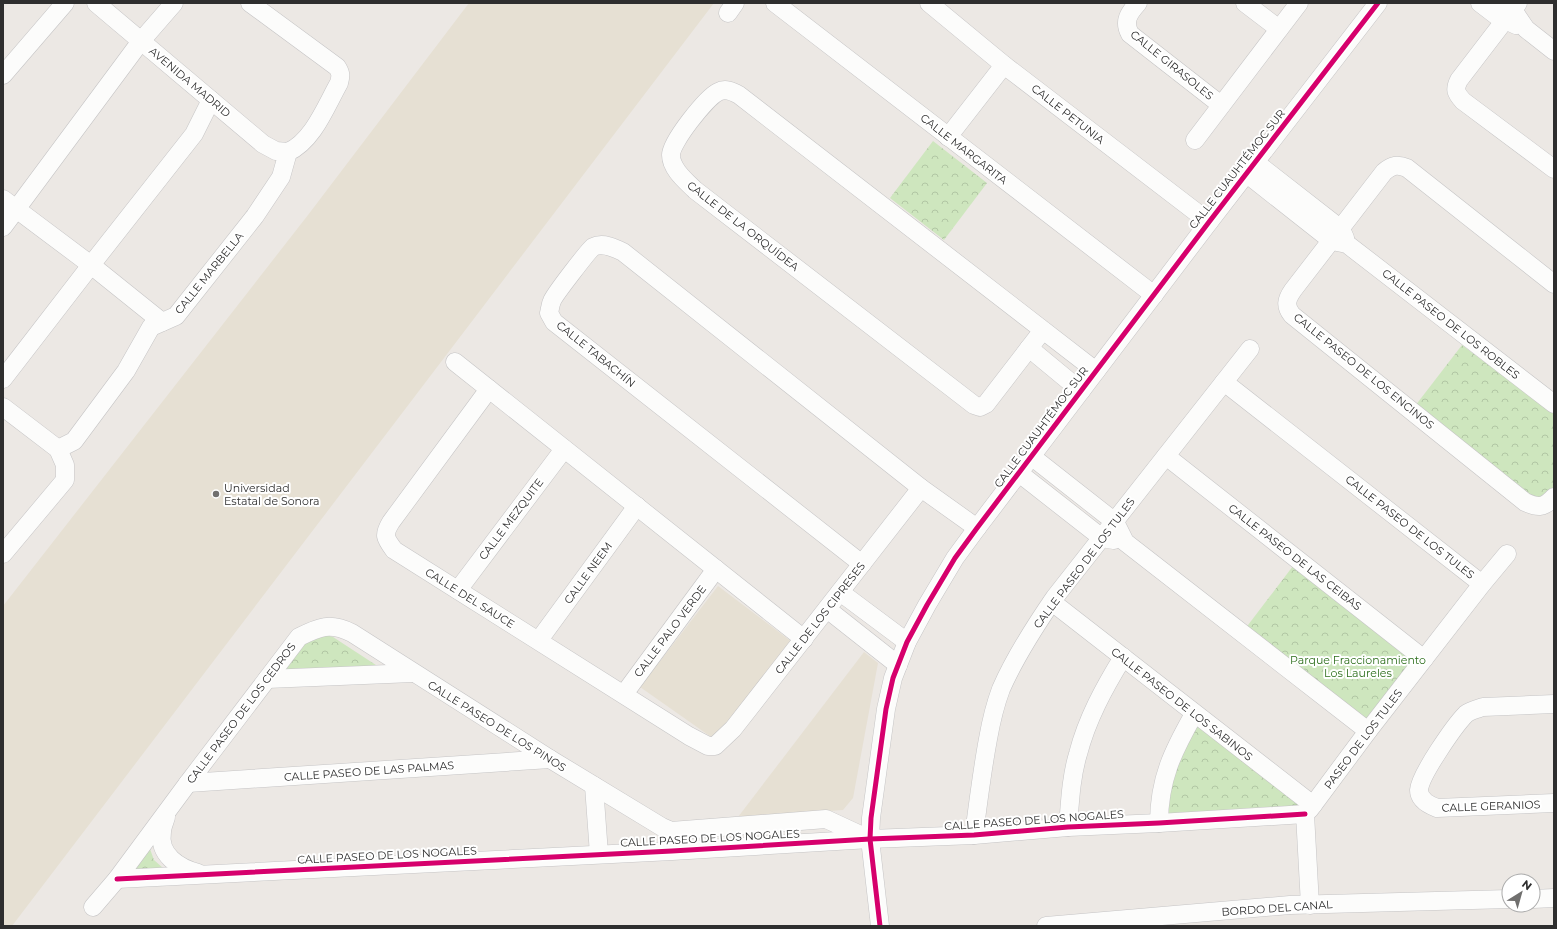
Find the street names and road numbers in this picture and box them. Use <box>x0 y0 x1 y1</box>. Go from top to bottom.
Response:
street label: CALLE GIRASOLES <box>1128 27 1217 103</box>
street label: AVENIDA MADRID <box>146 44 234 120</box>
street label: CALLE PETUNIA <box>1029 81 1107 147</box>
street label: CALLE CUAUHTÉMOC SUR <box>1186 106 1288 232</box>
street label: CALLE MARGARITA <box>918 111 1010 187</box>
street label: CALLE DE LA ORQUÍDEA <box>684 178 802 274</box>
street label: CALLE MARBELLA <box>172 229 246 317</box>
street label: CALLE PASEO DE LOS ROBLES <box>1379 266 1523 382</box>
street label: CALLE PASEO DE LOS ENCINOS <box>1291 310 1437 432</box>
street label: CALLE TABACHÍN <box>554 318 638 390</box>
street label: CALLE CUAUHTÉMOC SUR <box>991 364 1091 490</box>
street label: CALLE PASEO DE LOS TULES <box>1343 472 1478 582</box>
street label: CALLE MEZQUITE <box>476 475 546 563</box>
street label: CALLE PASEO DE LOS TULES <box>1030 495 1138 631</box>
street label: CALLE PASEO DE LAS CEIBAS <box>1226 501 1364 613</box>
street label: CALLE NEEM <box>561 539 615 607</box>
street label: CALLE DE LOS CIPRESES <box>772 559 868 677</box>
street label: CALLE DEL SAUCE <box>423 565 517 631</box>
street label: CALLE PALO VERDE <box>631 582 709 680</box>
street label: CALLE PASEO DE LOS CEDROS <box>183 640 299 786</box>
street label: CALLE PASEO DE LOS SABINOS <box>1108 644 1256 764</box>
street label: CALLE PASEO DE LOS PINOS <box>425 677 569 775</box>
street label: PASEO DE LOS TULES <box>1321 686 1405 792</box>
street label: CALLE PASEO DE LAS PALMAS <box>283 758 455 784</box>
street label: CALLE GERANIOS <box>1441 797 1541 815</box>
street label: CALLE PASEO DE LOS NOGALES <box>944 807 1124 833</box>
street label: CALLE PASEO DE LOS NOGALES <box>620 826 800 850</box>
street label: CALLE PASEO DE LOS NOGALES <box>297 843 477 867</box>
street label: BORDO DEL CANAL <box>1221 897 1334 919</box>

